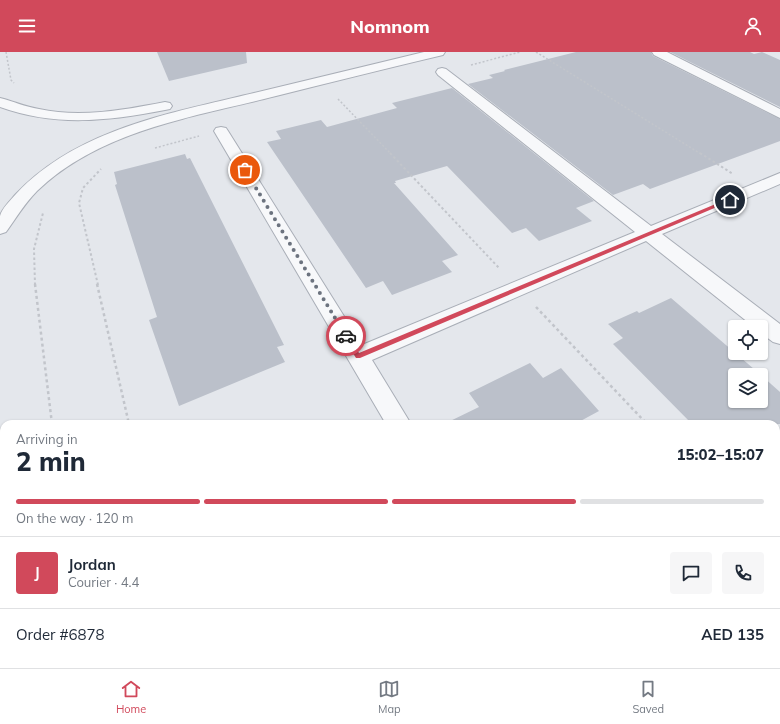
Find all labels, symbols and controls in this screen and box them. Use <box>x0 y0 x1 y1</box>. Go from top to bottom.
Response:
icon: menu <box>16 15 38 37</box>
text: Nomnom <box>350 15 430 38</box>
icon: person <box>742 15 764 37</box>
pin <box>228 153 262 187</box>
icon: bag <box>234 159 256 181</box>
pin <box>713 183 747 217</box>
icon: home <box>719 189 741 211</box>
courier <box>326 316 366 356</box>
map controls <box>728 320 768 408</box>
button: locate <box>728 320 768 360</box>
icon: car <box>335 325 357 347</box>
button: layers <box>728 368 768 408</box>
text: Arriving in <box>16 431 78 447</box>
text: 2 min <box>16 445 86 478</box>
text: 15:02–15:07 <box>677 445 764 464</box>
text: On the way · 120 m <box>16 510 133 526</box>
button: chat <box>670 552 712 594</box>
button: phone <box>722 552 764 594</box>
text: Jordan <box>68 555 116 574</box>
text: J <box>34 563 40 582</box>
text: Courier · 4.4 <box>68 574 139 590</box>
text: Order #6878 <box>16 625 104 644</box>
text: AED 135 <box>701 625 764 644</box>
tab: Home <box>116 678 146 716</box>
tab: Map <box>378 678 401 716</box>
tab: Saved <box>632 678 664 716</box>

